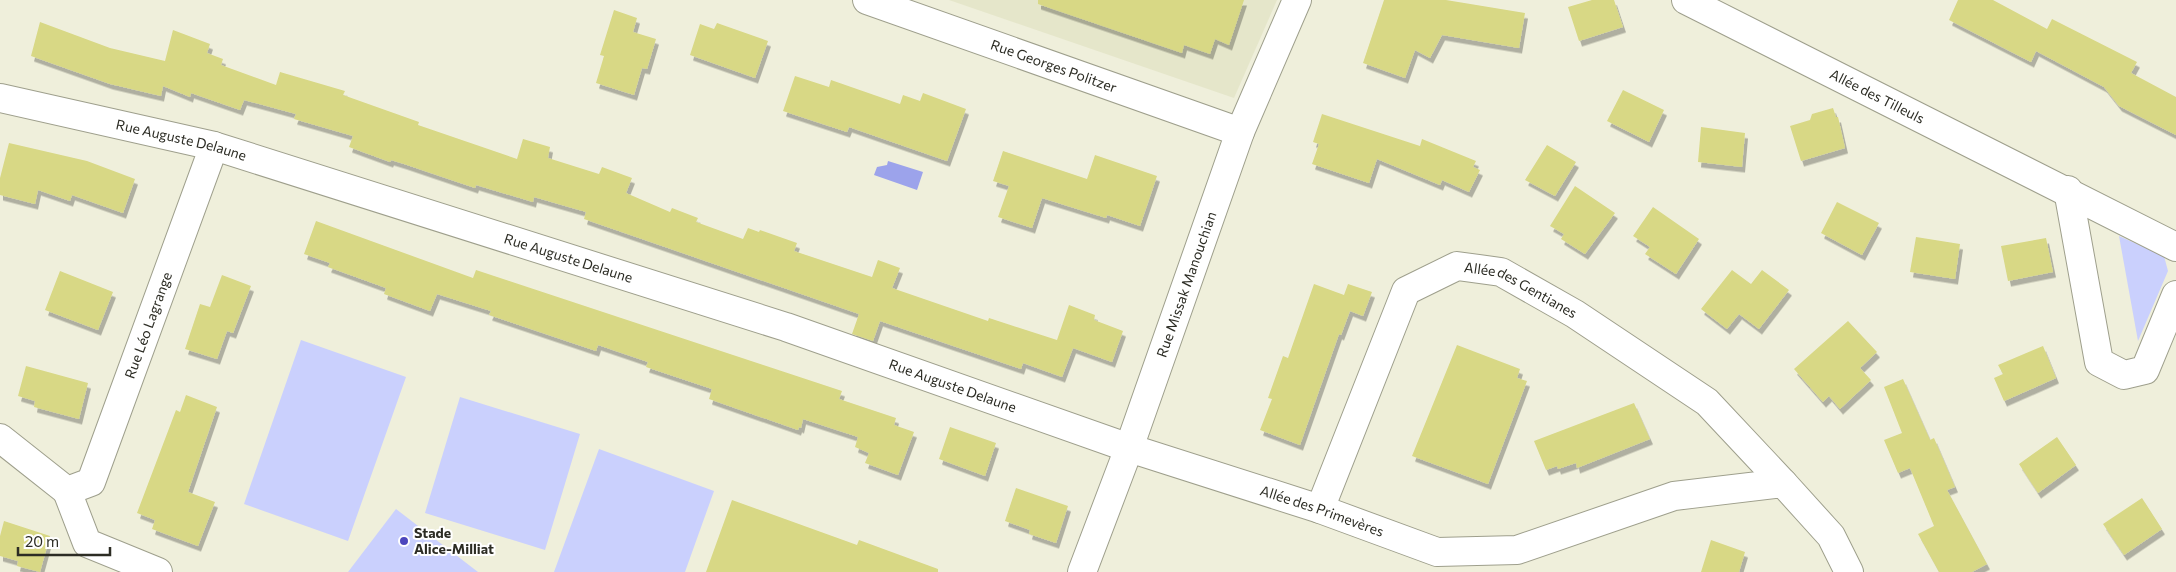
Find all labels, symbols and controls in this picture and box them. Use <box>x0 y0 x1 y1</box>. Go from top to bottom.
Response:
street label: Rue Georges Politzer <box>989 35 1120 96</box>
street label: Allée des Tilleuls <box>1827 65 1927 127</box>
street label: Rue Auguste Delaune <box>114 115 249 164</box>
street label: Rue Missak Manouchian <box>1153 209 1219 359</box>
street label: Rue Auguste Delaune <box>502 229 635 286</box>
street label: Allée des Gentianes <box>1463 258 1580 321</box>
street label: Rue Léo Lagrange <box>121 269 175 381</box>
street label: Rue Auguste Delaune <box>887 355 1019 416</box>
street label: Allée des Primevères <box>1258 481 1386 540</box>
scale bar <box>18 524 110 556</box>
place label: Stade Alice-Milliat <box>414 524 494 557</box>
text: 20 m <box>25 532 59 550</box>
marker: Stade Alice-Milliat <box>398 535 410 547</box>

